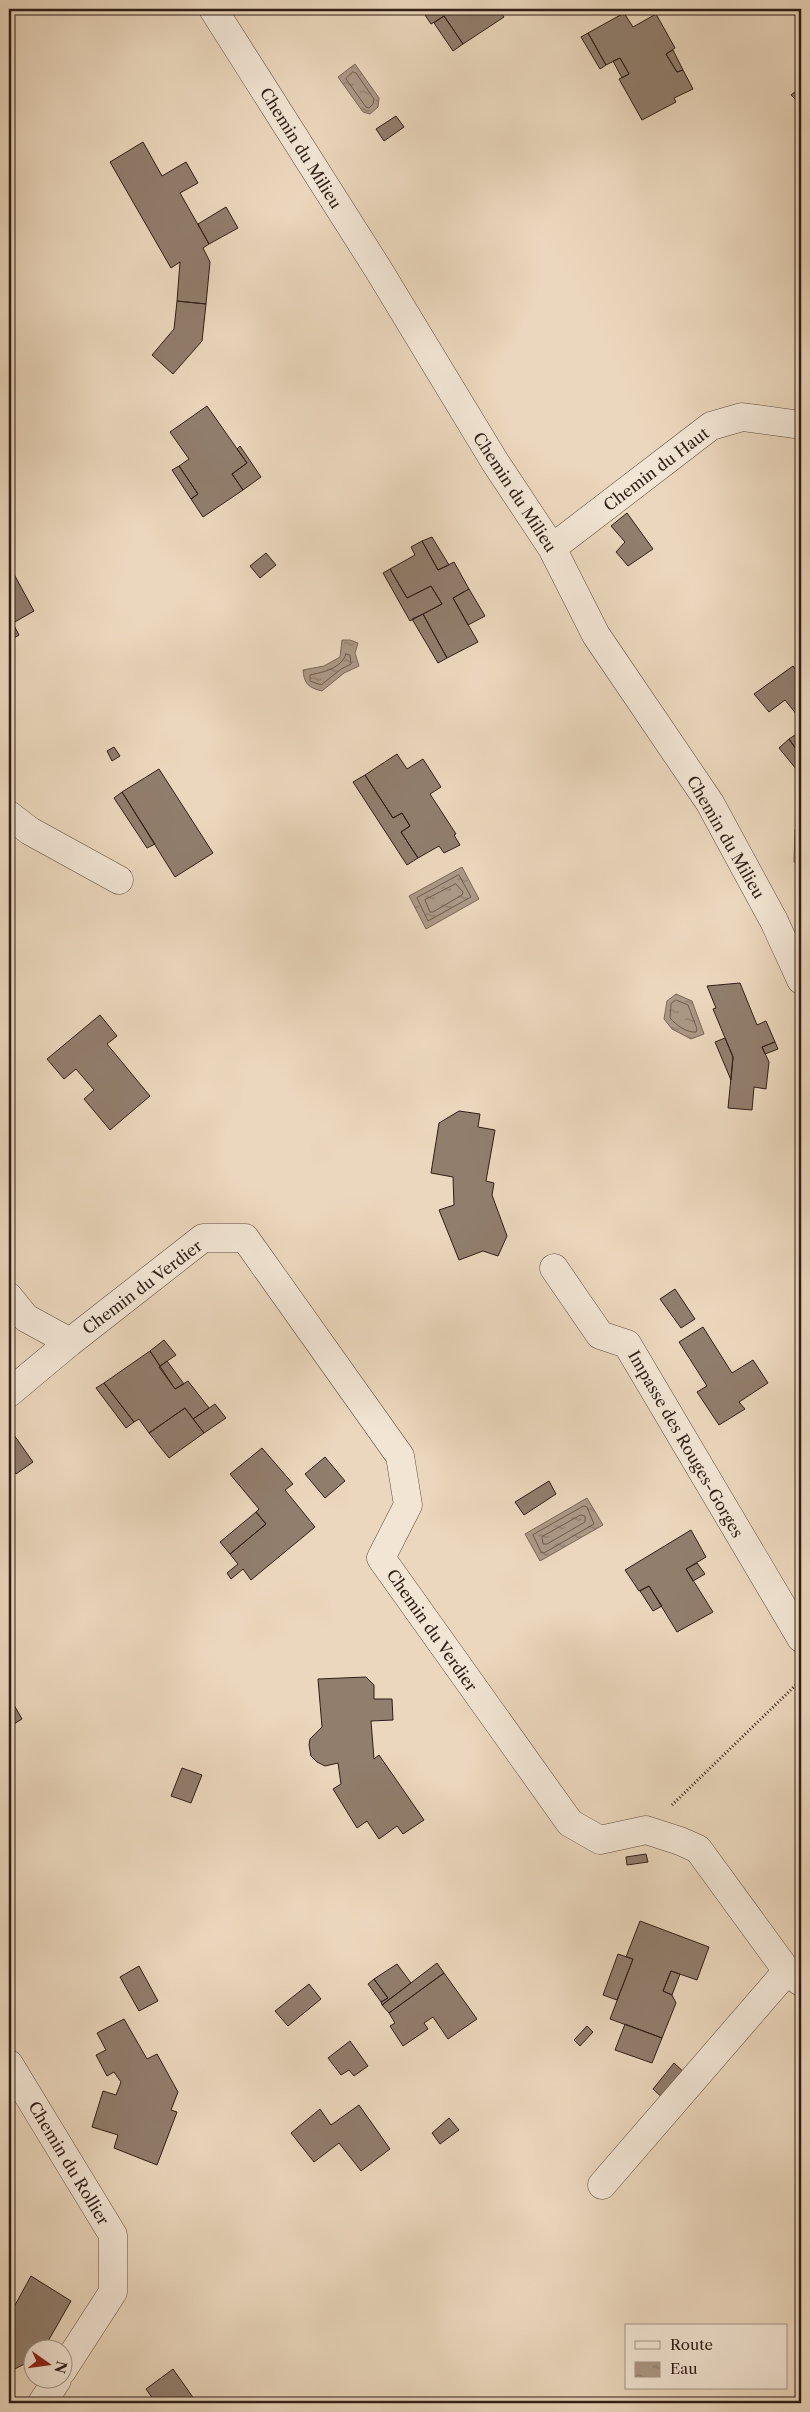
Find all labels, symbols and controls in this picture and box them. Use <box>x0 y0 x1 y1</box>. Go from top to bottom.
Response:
street label: Chemin du Milieu <box>256 84 346 212</box>
street label: Chemin du Haut <box>599 423 713 515</box>
street label: Chemin du Milieu <box>469 428 561 556</box>
street label: Chemin du Milieu <box>683 772 769 902</box>
street label: Chemin du Verdier <box>78 1235 206 1338</box>
street label: Impasse des Rouges-Gorges <box>624 1347 748 1541</box>
street label: Chemin du Verdier <box>382 1565 482 1695</box>
street label: Chemin du Rollier <box>24 2098 114 2229</box>
legend <box>625 2324 788 2390</box>
text: Route <box>670 2335 713 2354</box>
north arrow <box>22 2340 72 2390</box>
text: N <box>50 2359 71 2375</box>
text: Eau <box>670 2359 698 2378</box>

